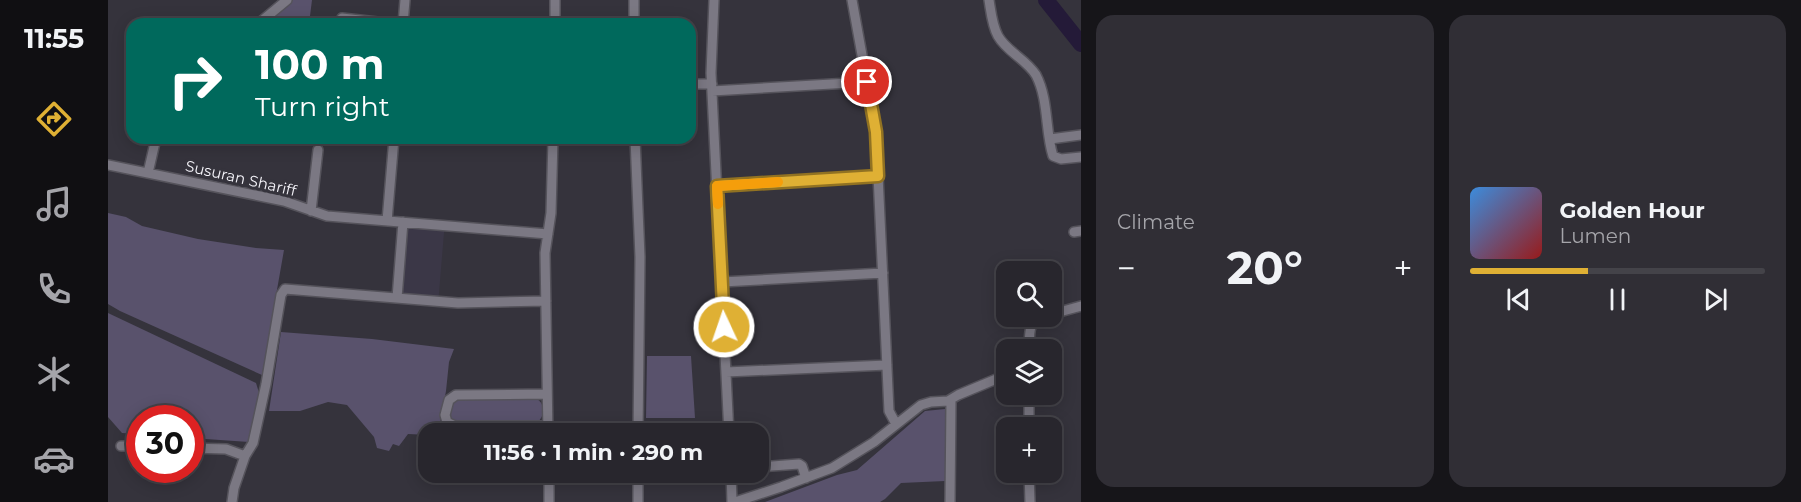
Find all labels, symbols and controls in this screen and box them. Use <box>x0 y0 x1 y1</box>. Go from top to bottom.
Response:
text: 11:55 <box>24 22 84 55</box>
text: 100 m <box>255 38 384 90</box>
icon: right <box>156 42 234 120</box>
pin <box>841 56 892 107</box>
icon: arrive <box>850 65 883 98</box>
text: Turn right <box>255 90 390 123</box>
icon: directions <box>33 98 75 140</box>
street label: Susuran Shariff <box>184 156 299 200</box>
icon: music <box>33 183 75 225</box>
text: Golden Hour <box>1560 197 1705 224</box>
text: Climate <box>1117 210 1195 234</box>
text: Lumen <box>1560 224 1631 248</box>
text: 20° <box>1227 240 1303 295</box>
text: − <box>1117 248 1136 288</box>
text: + <box>1394 248 1412 288</box>
map controls <box>996 261 1062 483</box>
button: search <box>996 261 1062 327</box>
icon: phone <box>33 268 75 310</box>
icon: previous <box>1502 283 1535 316</box>
icon: pause <box>1601 283 1634 316</box>
icon: next <box>1699 283 1732 316</box>
position arrow <box>692 295 756 359</box>
button: layers <box>996 339 1062 405</box>
icon: climate <box>33 353 75 395</box>
speed limit sign: 30 <box>126 405 204 483</box>
button: + <box>996 417 1062 483</box>
icon: car <box>33 438 75 480</box>
text: 11:56 · 1 min · 290 m <box>484 439 703 466</box>

